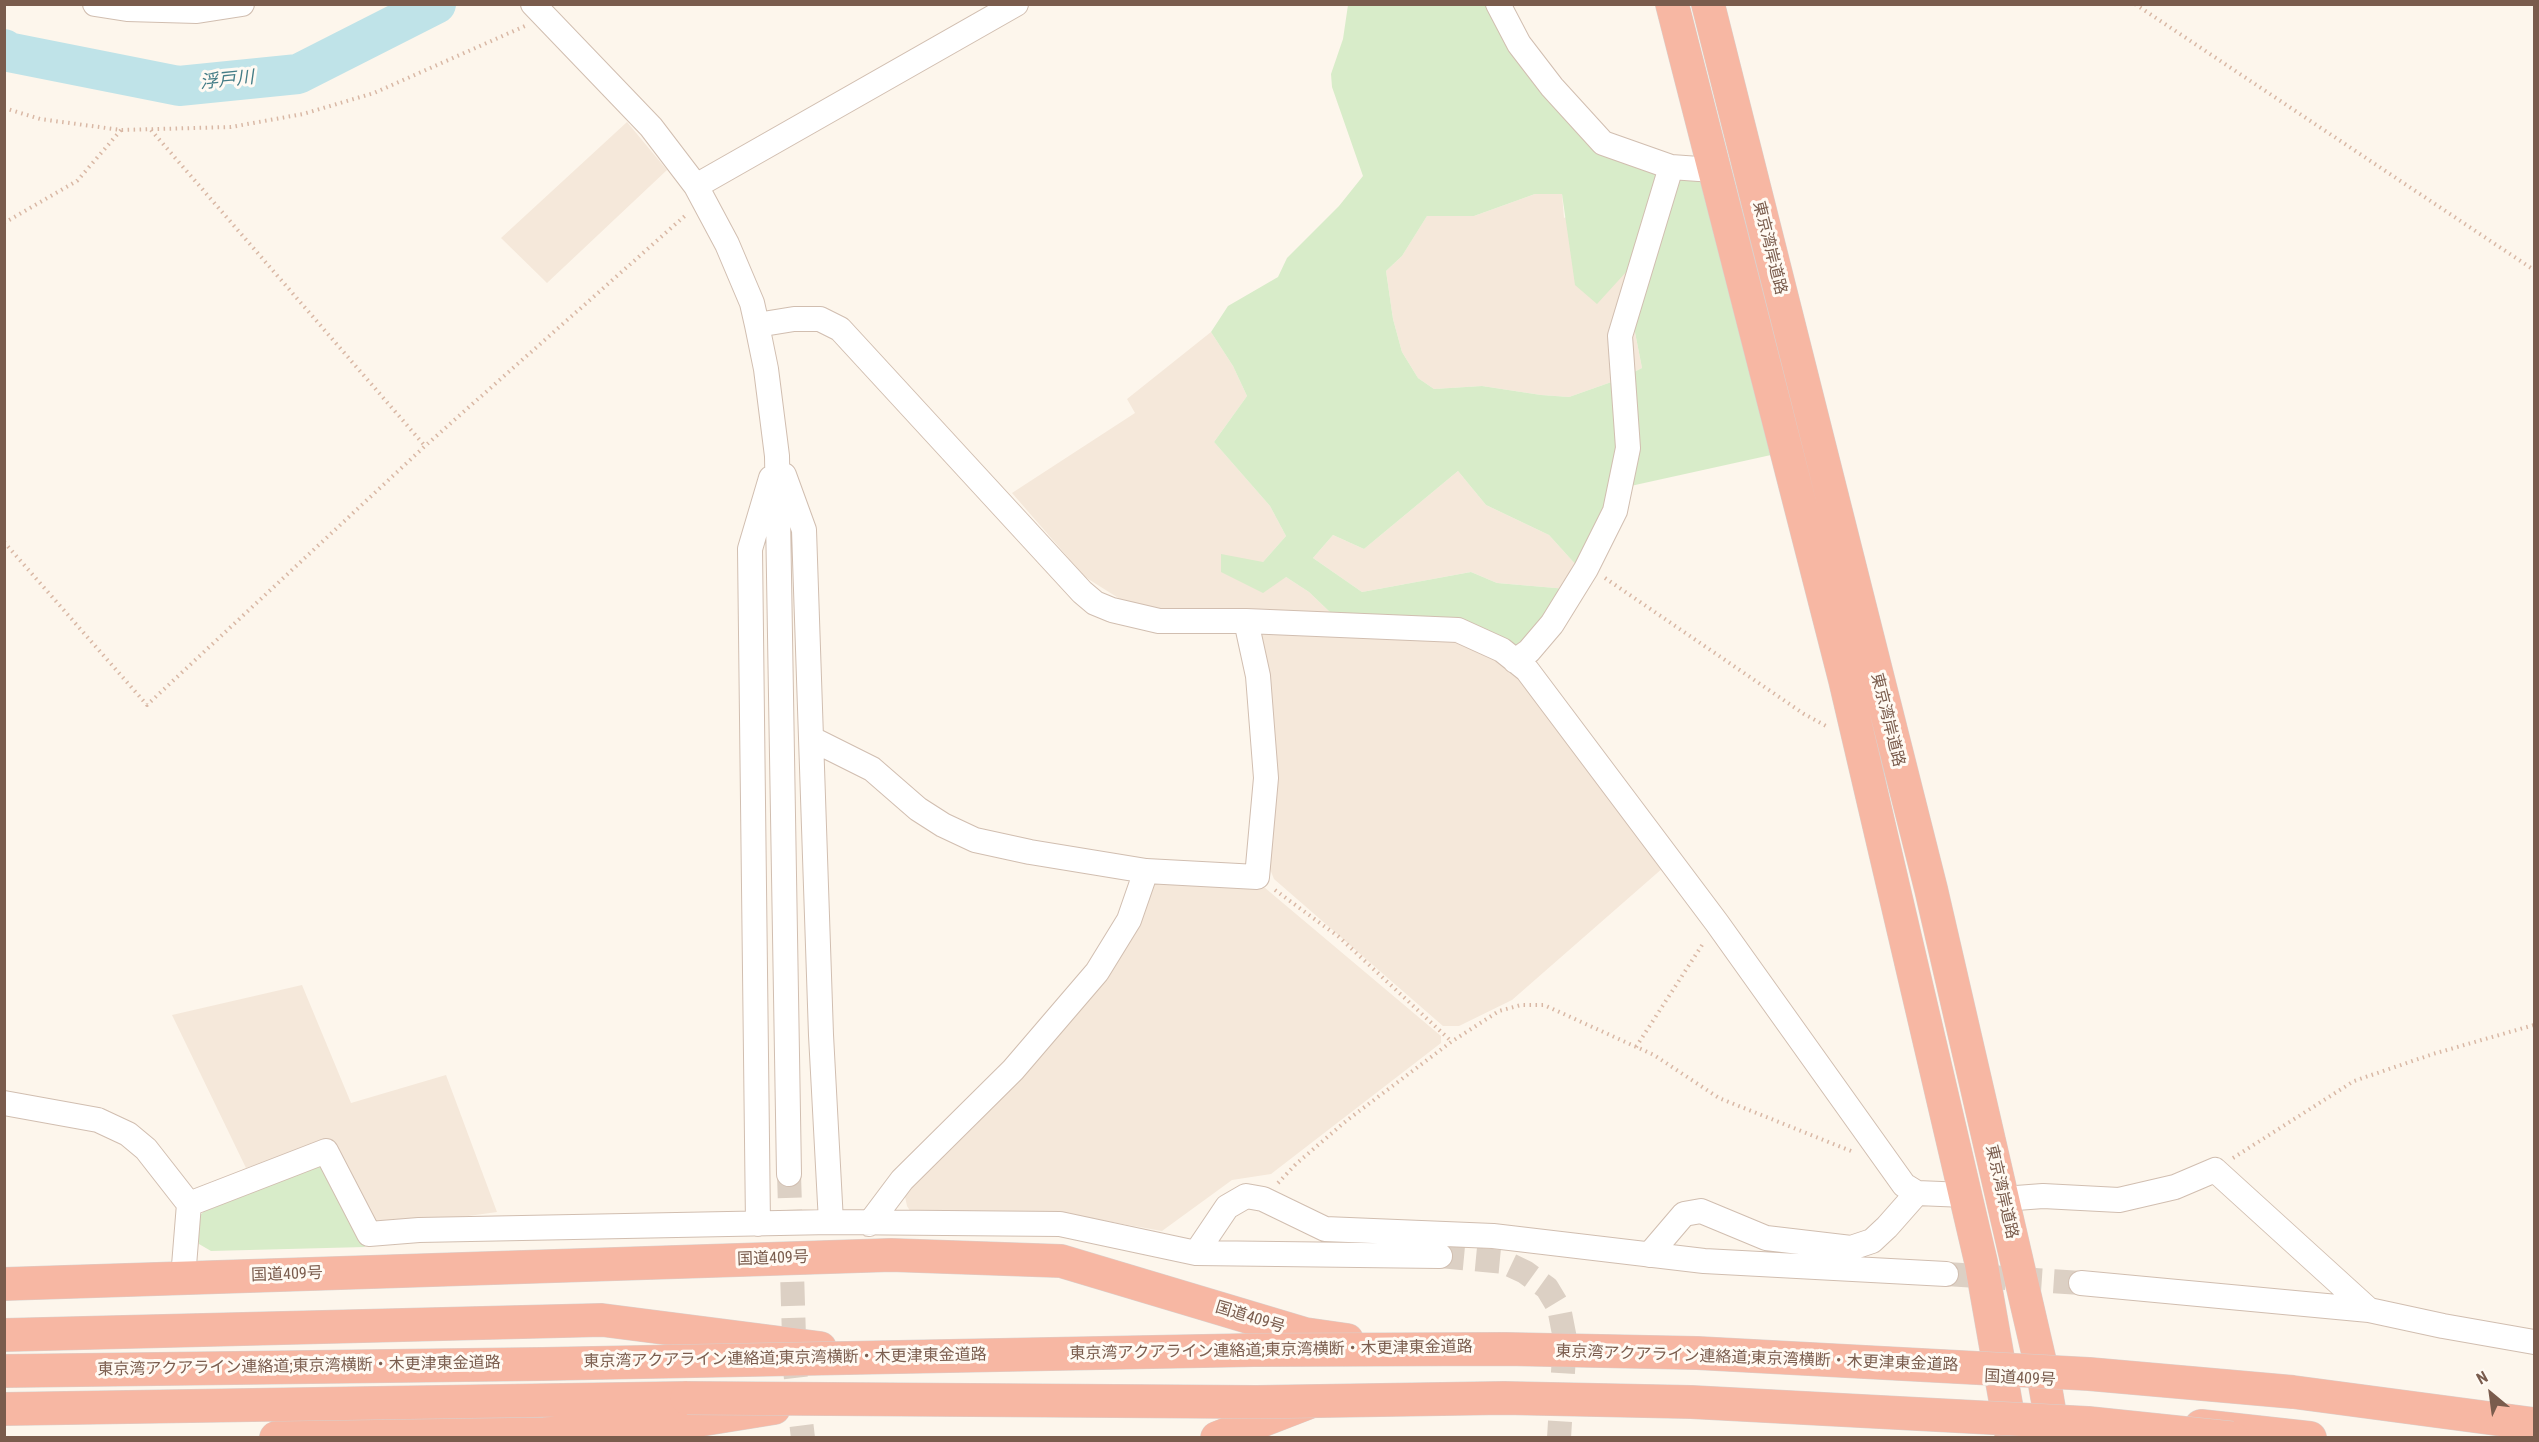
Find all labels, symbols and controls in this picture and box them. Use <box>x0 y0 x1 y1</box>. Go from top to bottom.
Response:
water label: 浮戸川 <box>199 67 255 95</box>
street label: 東京湾岸道路 <box>1748 199 1790 297</box>
street label: 東京湾岸道路 <box>1866 671 1908 769</box>
street label: 東京湾岸道路 <box>1981 1143 2021 1241</box>
street label: 国道409号 <box>737 1248 809 1270</box>
street label: 国道409号 <box>251 1264 323 1286</box>
street label: 国道409号 <box>1213 1298 1287 1338</box>
street label: 東京湾アクアライン連絡道;東京湾横断・木更津東金道路 <box>1069 1338 1473 1364</box>
street label: 東京湾アクアライン連絡道;東京湾横断・木更津東金道路 <box>1555 1342 1959 1376</box>
street label: 東京湾アクアライン連絡道;東京湾横断・木更津東金道路 <box>583 1346 987 1372</box>
street label: 東京湾アクアライン連絡道;東京湾横断・木更津東金道路 <box>97 1354 501 1380</box>
north arrow <box>2461 1364 2521 1424</box>
text: N <box>2473 1367 2491 1389</box>
street label: 国道409号 <box>1984 1368 2056 1390</box>

